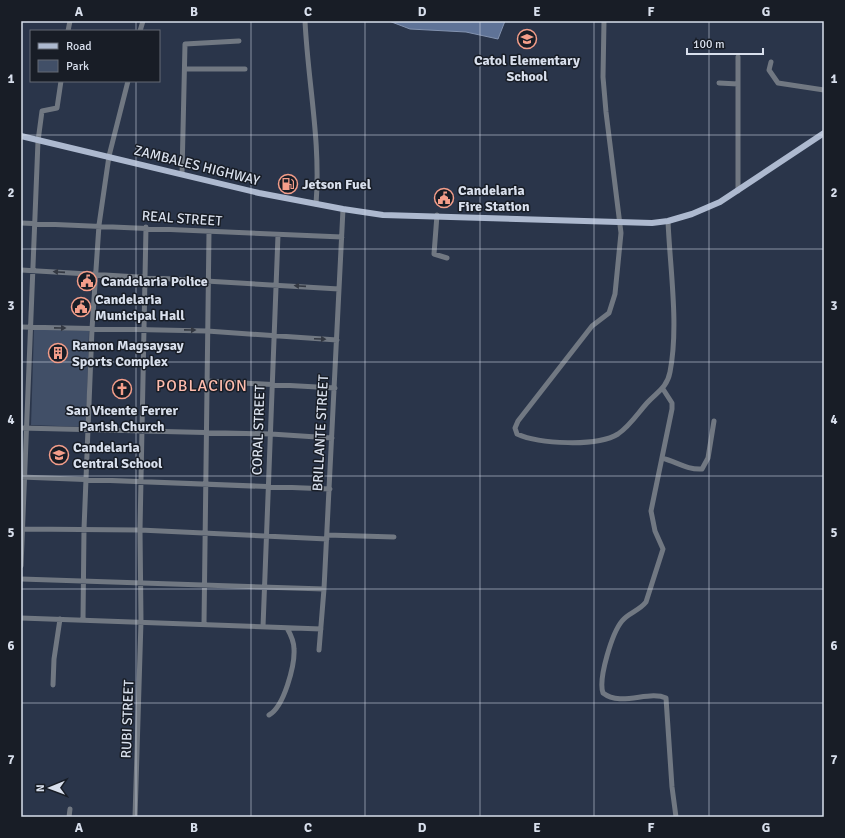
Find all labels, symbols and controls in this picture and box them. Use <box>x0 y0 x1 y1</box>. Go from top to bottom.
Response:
text: A <box>75 4 84 20</box>
text: B <box>190 4 198 20</box>
text: C <box>304 4 312 20</box>
text: D <box>418 4 427 20</box>
text: E <box>533 4 541 20</box>
text: F <box>648 4 655 20</box>
text: G <box>762 4 770 20</box>
school or university icon: Catol Elementary School <box>516 28 538 50</box>
legend <box>30 30 160 82</box>
scale bar <box>687 30 763 56</box>
text: 100 m <box>693 37 725 52</box>
text: Road <box>66 39 92 54</box>
place label: Catol Elementary School <box>474 52 580 85</box>
text: Park <box>66 59 89 74</box>
text: 1 <box>7 71 15 87</box>
text: 1 <box>830 71 838 87</box>
street label: ZAMBALES HIGHWAY <box>132 142 262 189</box>
fuel station icon: Jetson Fuel <box>277 173 299 195</box>
place label: Jetson Fuel <box>302 176 372 193</box>
place label: Candelaria Fire Station <box>458 182 530 215</box>
text: 2 <box>7 185 15 201</box>
text: 2 <box>830 185 838 201</box>
public building icon: Candelaria Fire Station <box>433 187 455 209</box>
street label: REAL STREET <box>141 207 223 230</box>
one-way arrow <box>53 269 65 276</box>
public building icon: Candelaria Police <box>76 270 98 292</box>
place label: Candelaria Police <box>101 273 208 290</box>
one-way arrow <box>294 283 306 290</box>
place label: Candelaria Municipal Hall <box>95 291 185 324</box>
public building icon: Candelaria Municipal Hall <box>70 296 92 318</box>
text: 3 <box>7 298 15 314</box>
text: 3 <box>830 298 838 314</box>
one-way arrow <box>54 325 67 331</box>
one-way arrow <box>184 327 196 334</box>
one-way arrow <box>314 335 326 342</box>
place label: Ramon Magsaysay Sports Complex <box>72 337 184 370</box>
building icon: Ramon Magsaysay Sports Complex <box>47 342 69 364</box>
street label: BRILLANTE STREET <box>309 374 332 492</box>
district label: POBLACION <box>156 376 248 396</box>
church icon: San Vicente Ferrer Parish Church <box>111 378 133 400</box>
street label: CORAL STREET <box>248 385 269 475</box>
place label: San Vicente Ferrer Parish Church <box>66 402 178 435</box>
text: 4 <box>7 412 15 428</box>
text: 4 <box>830 412 838 428</box>
place label: Candelaria Central School <box>73 439 163 472</box>
school or university icon: Candelaria Central School <box>48 444 70 466</box>
text: 5 <box>7 525 15 541</box>
text: 5 <box>830 525 838 541</box>
text: 6 <box>7 638 15 654</box>
text: 6 <box>830 638 838 654</box>
street label: RUBI STREET <box>118 679 137 759</box>
text: 7 <box>7 752 15 768</box>
text: 7 <box>830 752 838 768</box>
north arrow <box>30 768 70 808</box>
text: N <box>34 784 47 792</box>
text: A <box>75 820 84 836</box>
text: B <box>190 820 198 836</box>
text: C <box>304 820 312 836</box>
text: D <box>418 820 427 836</box>
text: E <box>533 820 541 836</box>
text: F <box>648 820 655 836</box>
text: G <box>762 820 770 836</box>

